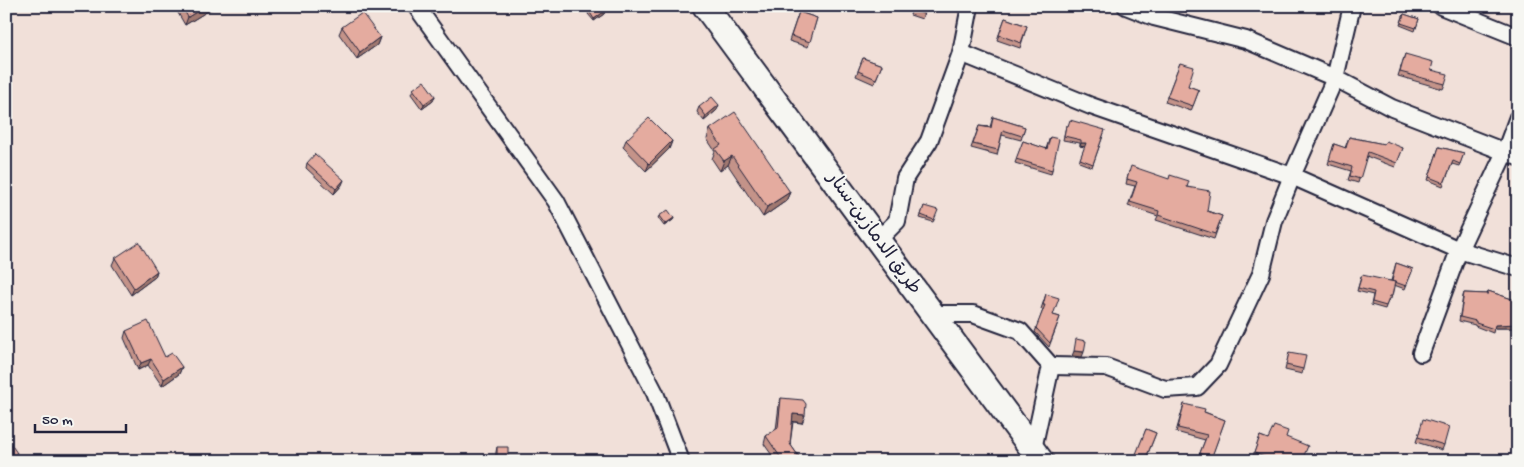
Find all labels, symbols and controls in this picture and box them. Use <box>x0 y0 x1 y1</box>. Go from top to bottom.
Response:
street label: طريق الدمازين-سنار <box>820 167 925 300</box>
scale bar <box>35 402 126 434</box>
text: 50 m <box>42 412 73 430</box>

